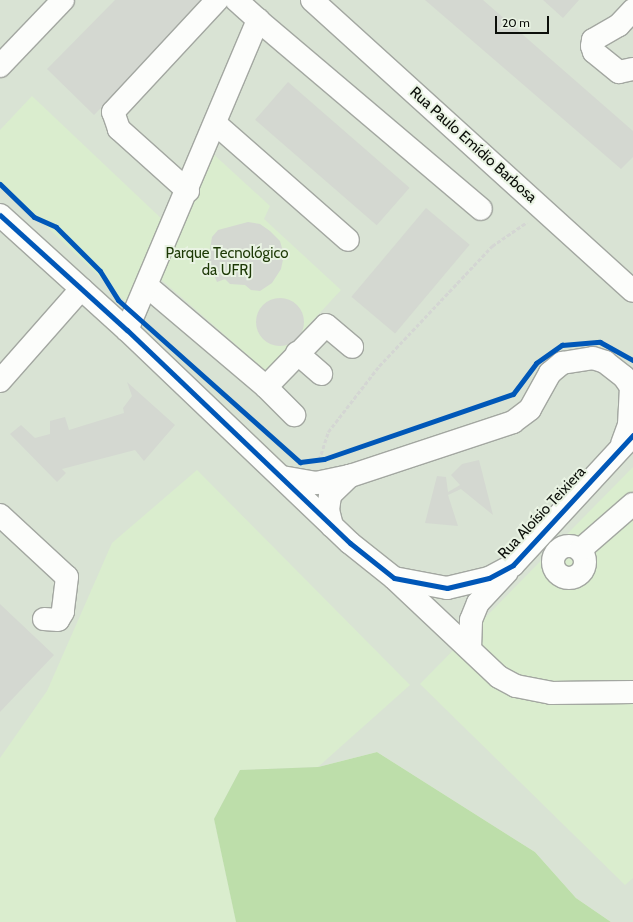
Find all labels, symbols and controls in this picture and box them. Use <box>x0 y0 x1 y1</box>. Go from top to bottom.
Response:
scale bar <box>497 8 551 34</box>
text: 20 m <box>502 15 530 30</box>
street label: Rua Paulo Emídio Barbosa <box>406 83 540 207</box>
park label: Parque Tecnológico da UFRJ <box>166 244 288 279</box>
street label: Rua Aloísio Teixiera <box>495 463 589 563</box>

